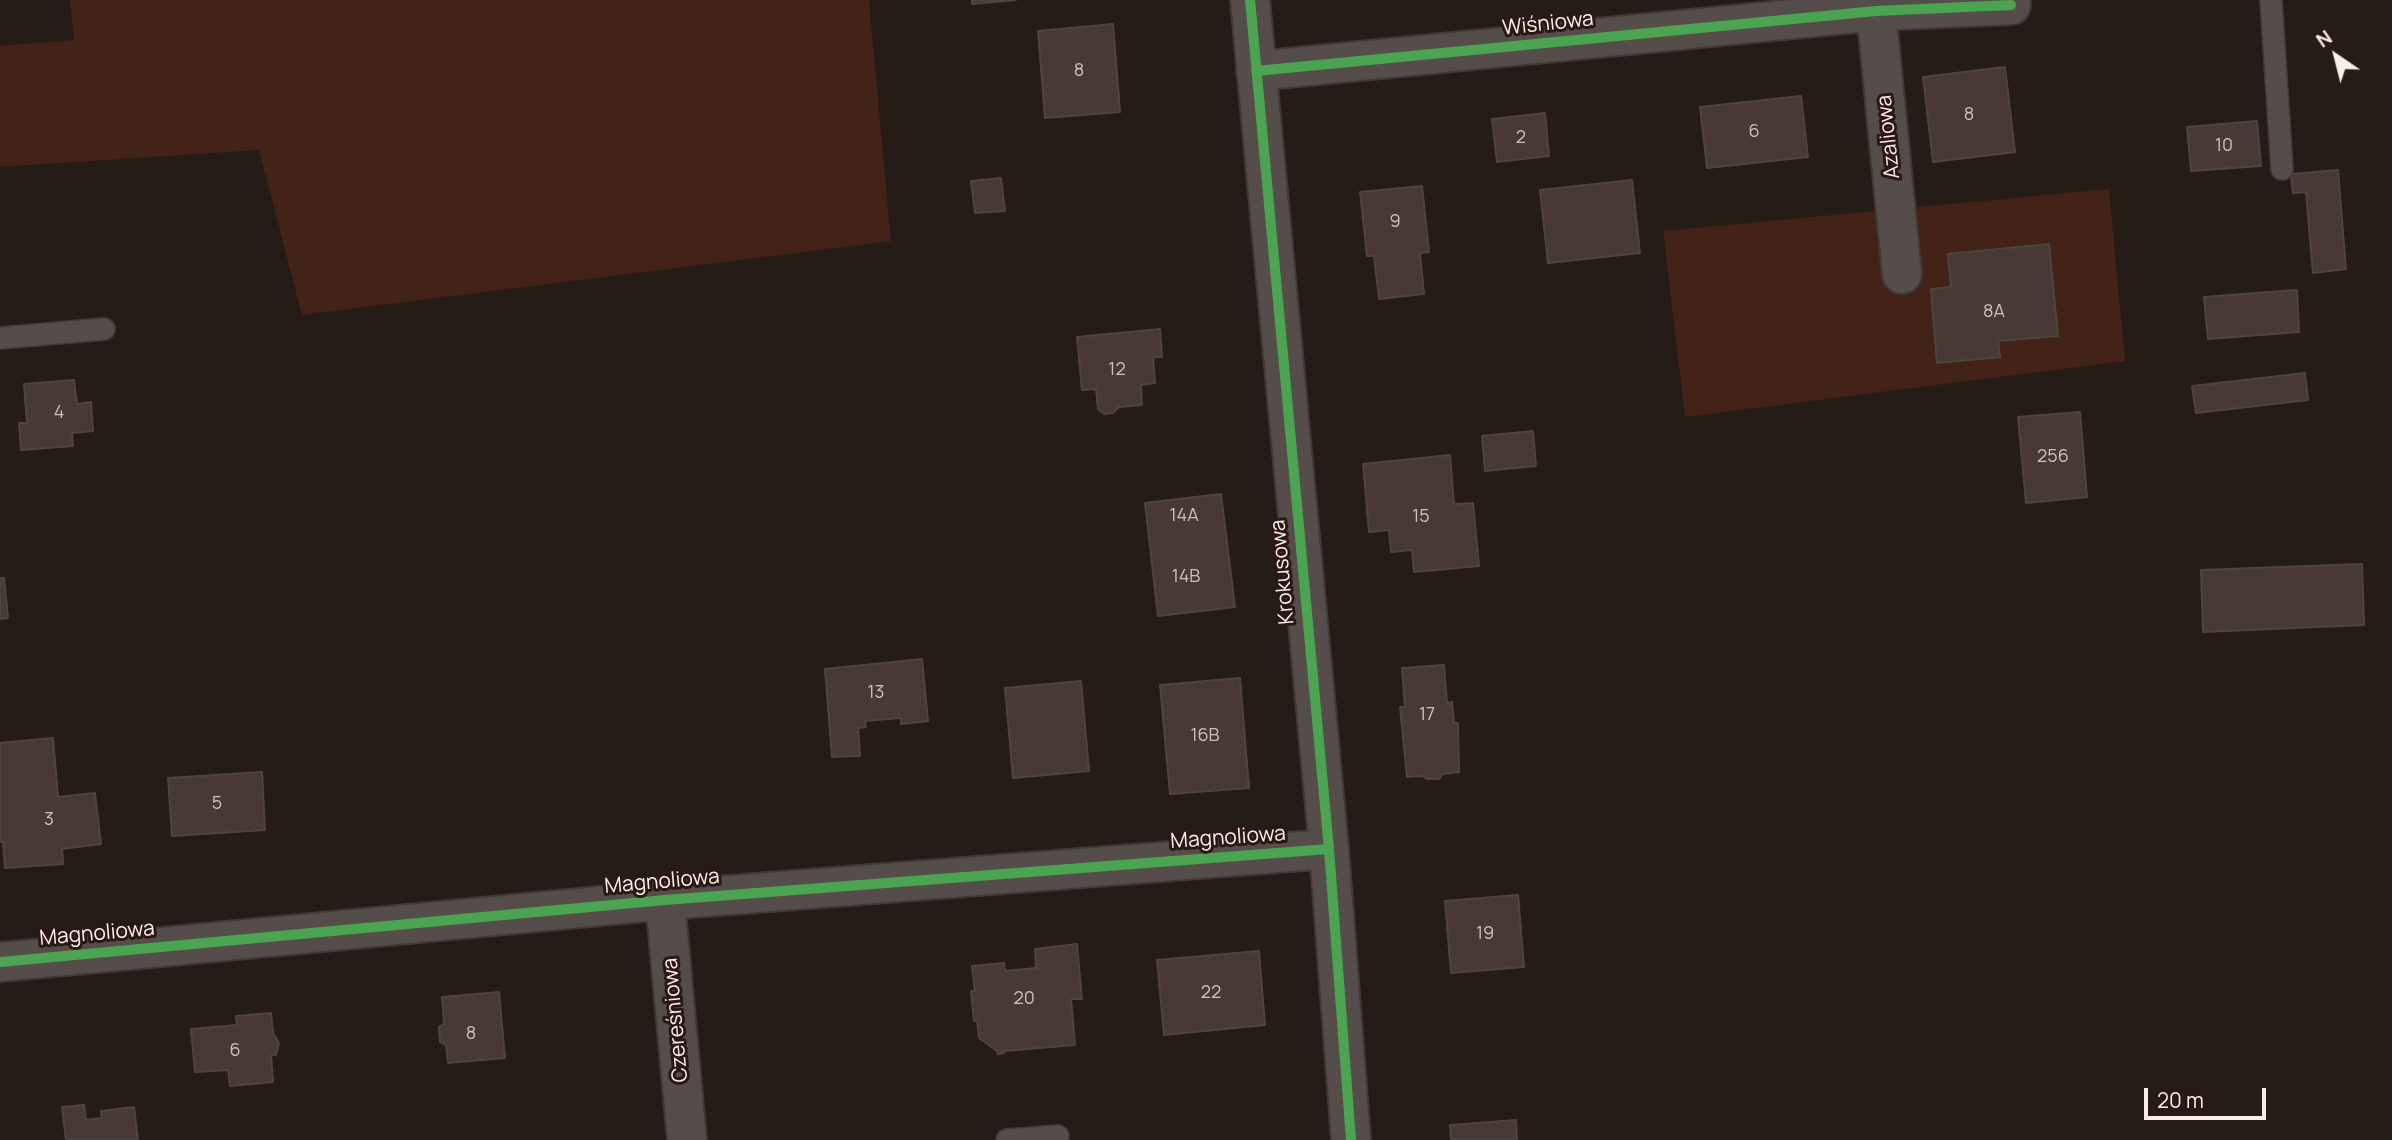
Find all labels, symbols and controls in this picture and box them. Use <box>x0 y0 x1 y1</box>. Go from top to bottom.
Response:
street label: Wiśniowa <box>1501 7 1595 41</box>
north arrow <box>2301 21 2371 91</box>
text: N <box>2311 24 2337 53</box>
house number: 8 <box>1074 60 1084 82</box>
street label: Azaliowa <box>1872 94 1906 180</box>
house number: 8 <box>1964 104 1974 126</box>
house number: 6 <box>1748 121 1760 143</box>
house number: 2 <box>1516 127 1526 149</box>
house number: 10 <box>2215 135 2233 157</box>
house number: 9 <box>1389 211 1401 233</box>
house number: 8A <box>1983 301 2005 323</box>
house number: 12 <box>1108 359 1126 381</box>
house number: 4 <box>54 402 64 424</box>
house number: 256 <box>2037 446 2069 468</box>
house number: 14A <box>1169 505 1199 527</box>
house number: 15 <box>1412 506 1430 528</box>
street label: Krokusowa <box>1266 518 1300 626</box>
house number: 14B <box>1172 566 1200 588</box>
house number: 13 <box>868 682 884 704</box>
house number: 17 <box>1419 704 1435 726</box>
house number: 16B <box>1190 725 1220 747</box>
house number: 5 <box>212 793 222 815</box>
house number: 3 <box>44 809 54 831</box>
street label: Magnoliowa <box>1169 821 1287 855</box>
street label: Magnoliowa <box>603 864 721 900</box>
street label: Magnoliowa <box>38 916 156 952</box>
house number: 19 <box>1476 923 1494 945</box>
street label: Czereśniowa <box>658 957 694 1083</box>
house number: 22 <box>1201 982 1221 1004</box>
house number: 20 <box>1013 988 1035 1010</box>
house number: 8 <box>466 1023 476 1045</box>
house number: 6 <box>229 1040 241 1062</box>
scale bar <box>2147 1074 2270 1118</box>
text: 20 m <box>2157 1086 2204 1114</box>

